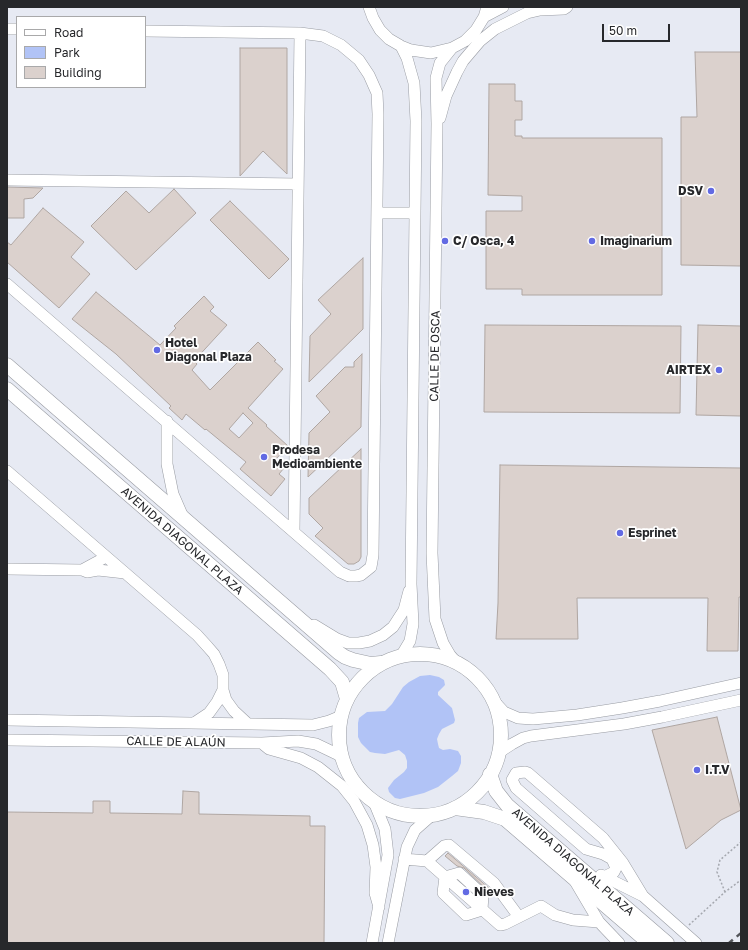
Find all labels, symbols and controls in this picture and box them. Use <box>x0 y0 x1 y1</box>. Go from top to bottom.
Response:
legend <box>16 16 146 88</box>
scale bar <box>604 16 672 42</box>
text: 50 m <box>609 23 637 38</box>
text: Road <box>54 25 83 40</box>
text: Park <box>54 45 80 60</box>
text: Building <box>54 65 102 80</box>
place label: DSV <box>678 184 703 198</box>
marker: DSV <box>706 186 716 196</box>
place label: C/ Osca, 4 <box>453 234 514 248</box>
place label: Imaginarium <box>600 234 672 248</box>
marker: C/ Osca, 4 <box>440 236 450 246</box>
marker: Imaginarium <box>587 236 597 246</box>
street label: CALLE DE OSCA <box>427 310 443 402</box>
place label: Hotel Diagonal Plaza <box>165 336 252 364</box>
marker: Hotel Diagonal Plaza <box>152 345 162 355</box>
place label: AIRTEX <box>666 363 711 377</box>
marker: AIRTEX <box>714 365 724 375</box>
place label: Prodesa Medioambiente <box>272 443 362 471</box>
marker: Prodesa Medioambiente <box>259 452 269 462</box>
street label: AVENIDA DIAGONAL PLAZA <box>118 484 246 598</box>
place label: Esprinet <box>628 526 677 540</box>
marker: Esprinet <box>615 528 625 538</box>
street label: CALLE DE ALAÚN <box>126 734 226 750</box>
place label: I.T.V <box>705 763 729 777</box>
marker: I.T.V <box>692 765 702 775</box>
street label: AVENIDA DIAGONAL PLAZA <box>509 805 637 919</box>
place label: Nieves <box>474 885 514 899</box>
marker: Nieves <box>461 887 471 897</box>

